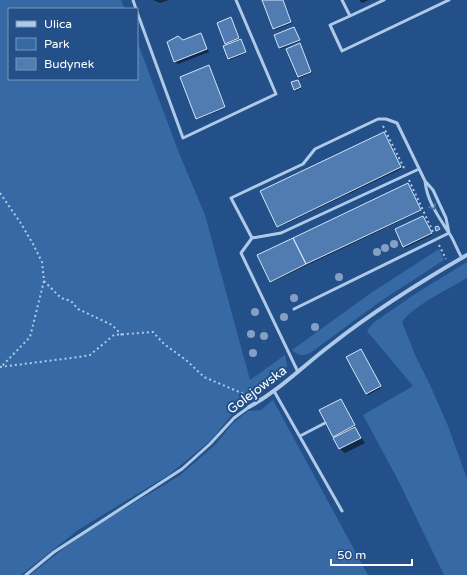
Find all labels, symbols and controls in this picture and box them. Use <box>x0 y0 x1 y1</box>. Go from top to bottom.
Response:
legend <box>8 8 138 80</box>
text: Ulica <box>44 17 72 31</box>
text: Park <box>44 37 70 51</box>
text: Budynek <box>44 57 95 71</box>
one-way arrow <box>428 203 436 210</box>
street label: Golejowska <box>224 362 290 418</box>
scale bar <box>331 541 412 567</box>
text: 50 m <box>337 548 366 562</box>

